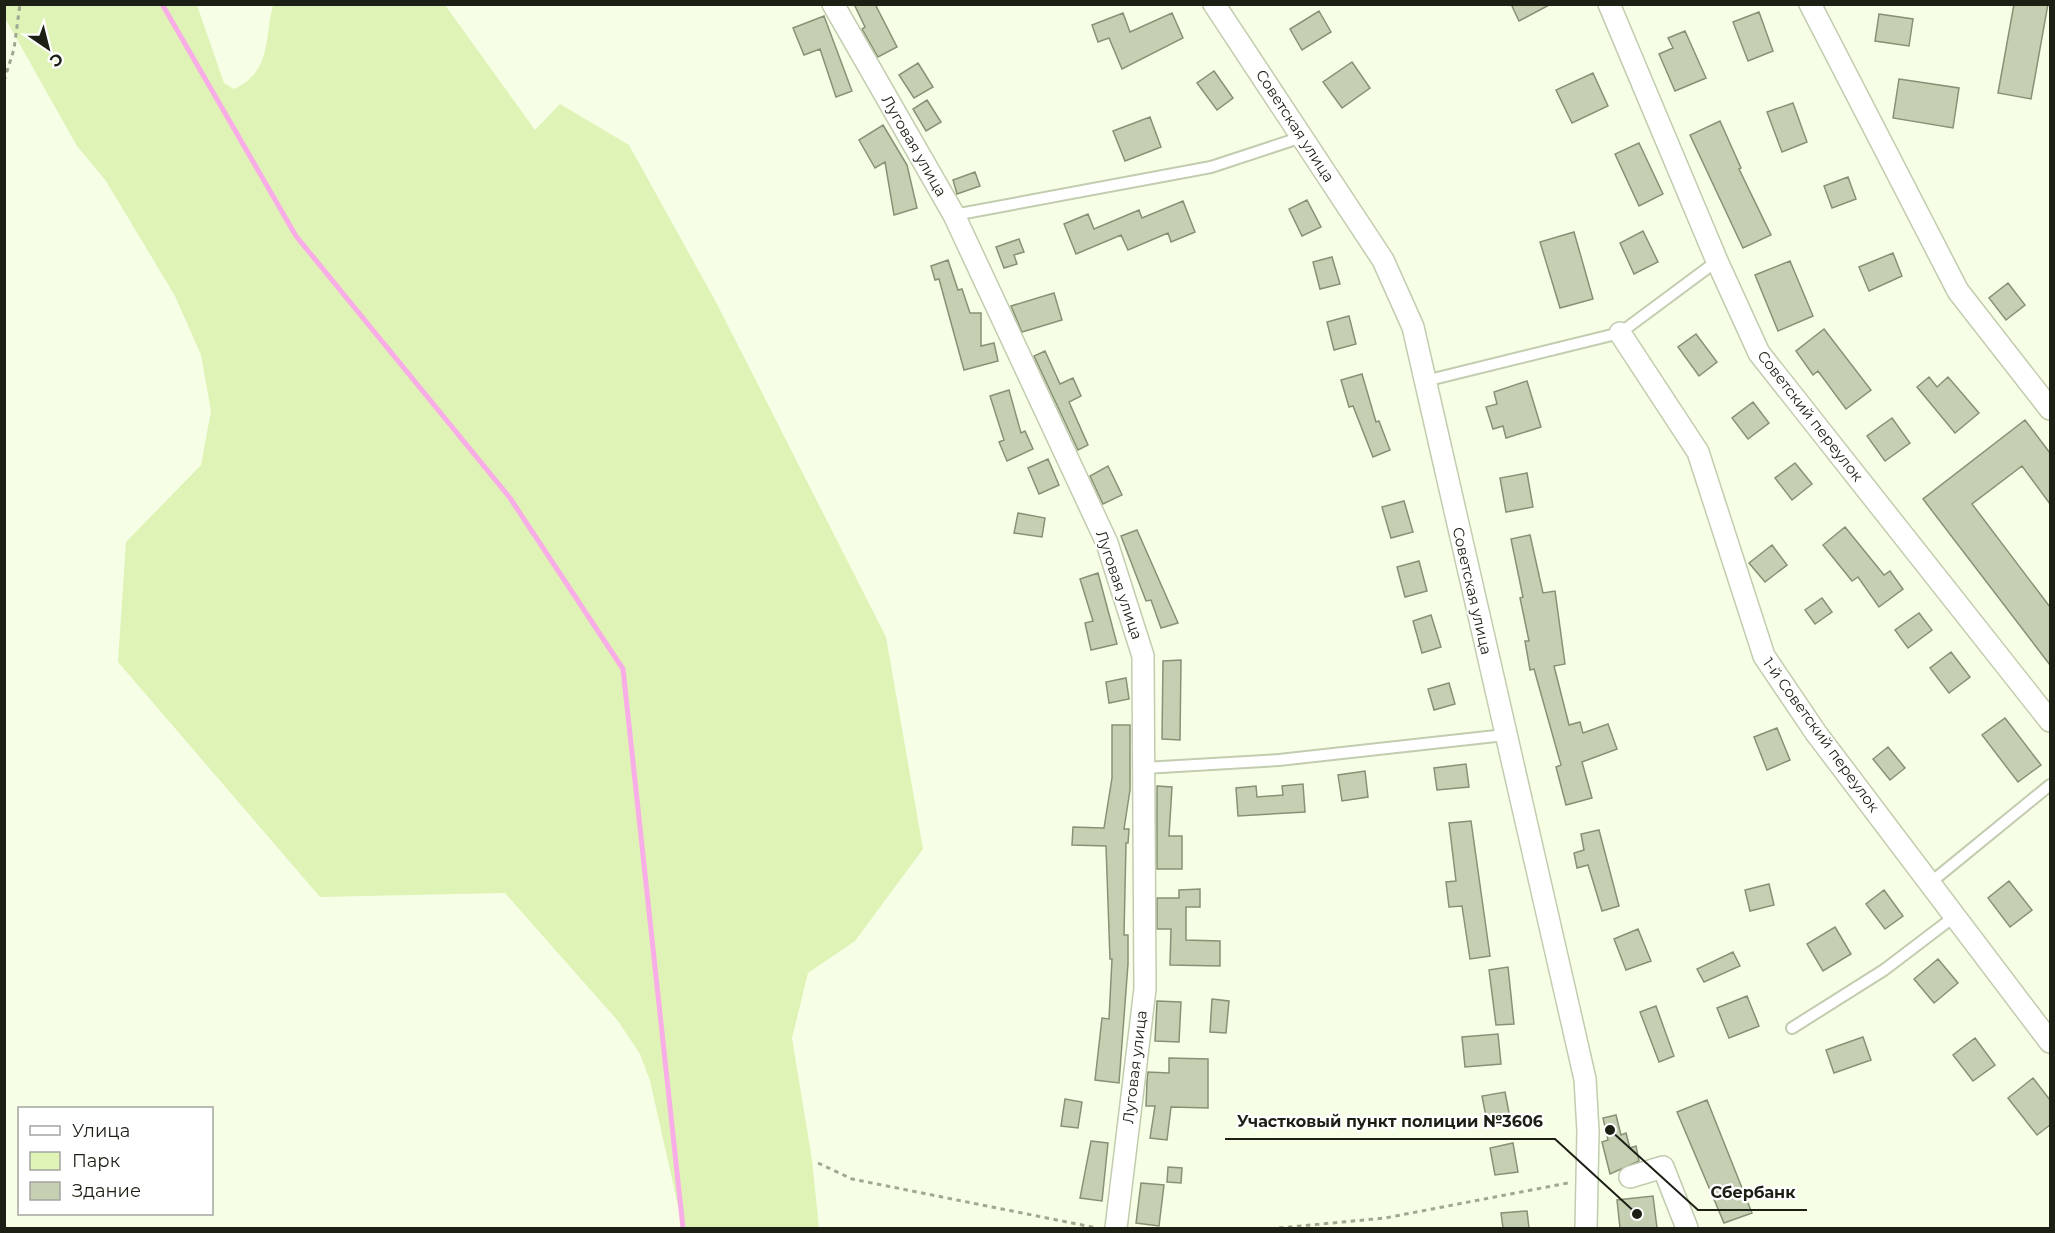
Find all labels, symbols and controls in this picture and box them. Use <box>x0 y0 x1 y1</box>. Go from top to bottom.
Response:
north arrow <box>18 18 78 78</box>
text: С <box>46 49 67 71</box>
street label: Советская улица <box>1252 66 1339 186</box>
street label: Луговая улица <box>878 92 951 200</box>
street label: Советский переулок <box>1753 346 1868 485</box>
street label: Советская улица <box>1449 525 1496 657</box>
street label: Луговая улица <box>1092 528 1147 642</box>
street label: 1-й Советский переулок <box>1759 654 1884 816</box>
street label: Луговая улица <box>1118 1009 1151 1125</box>
callout: Участковый пункт полиции №3606 <box>1225 1105 1555 1139</box>
legend <box>18 1107 213 1215</box>
text: Участковый пункт полиции №3606 <box>1237 1112 1543 1131</box>
text: Улица <box>72 1120 130 1142</box>
text: Парк <box>72 1150 121 1172</box>
callout: Сбербанк <box>1698 1176 1807 1210</box>
text: Здание <box>72 1180 141 1202</box>
text: Сбербанк <box>1711 1183 1796 1202</box>

